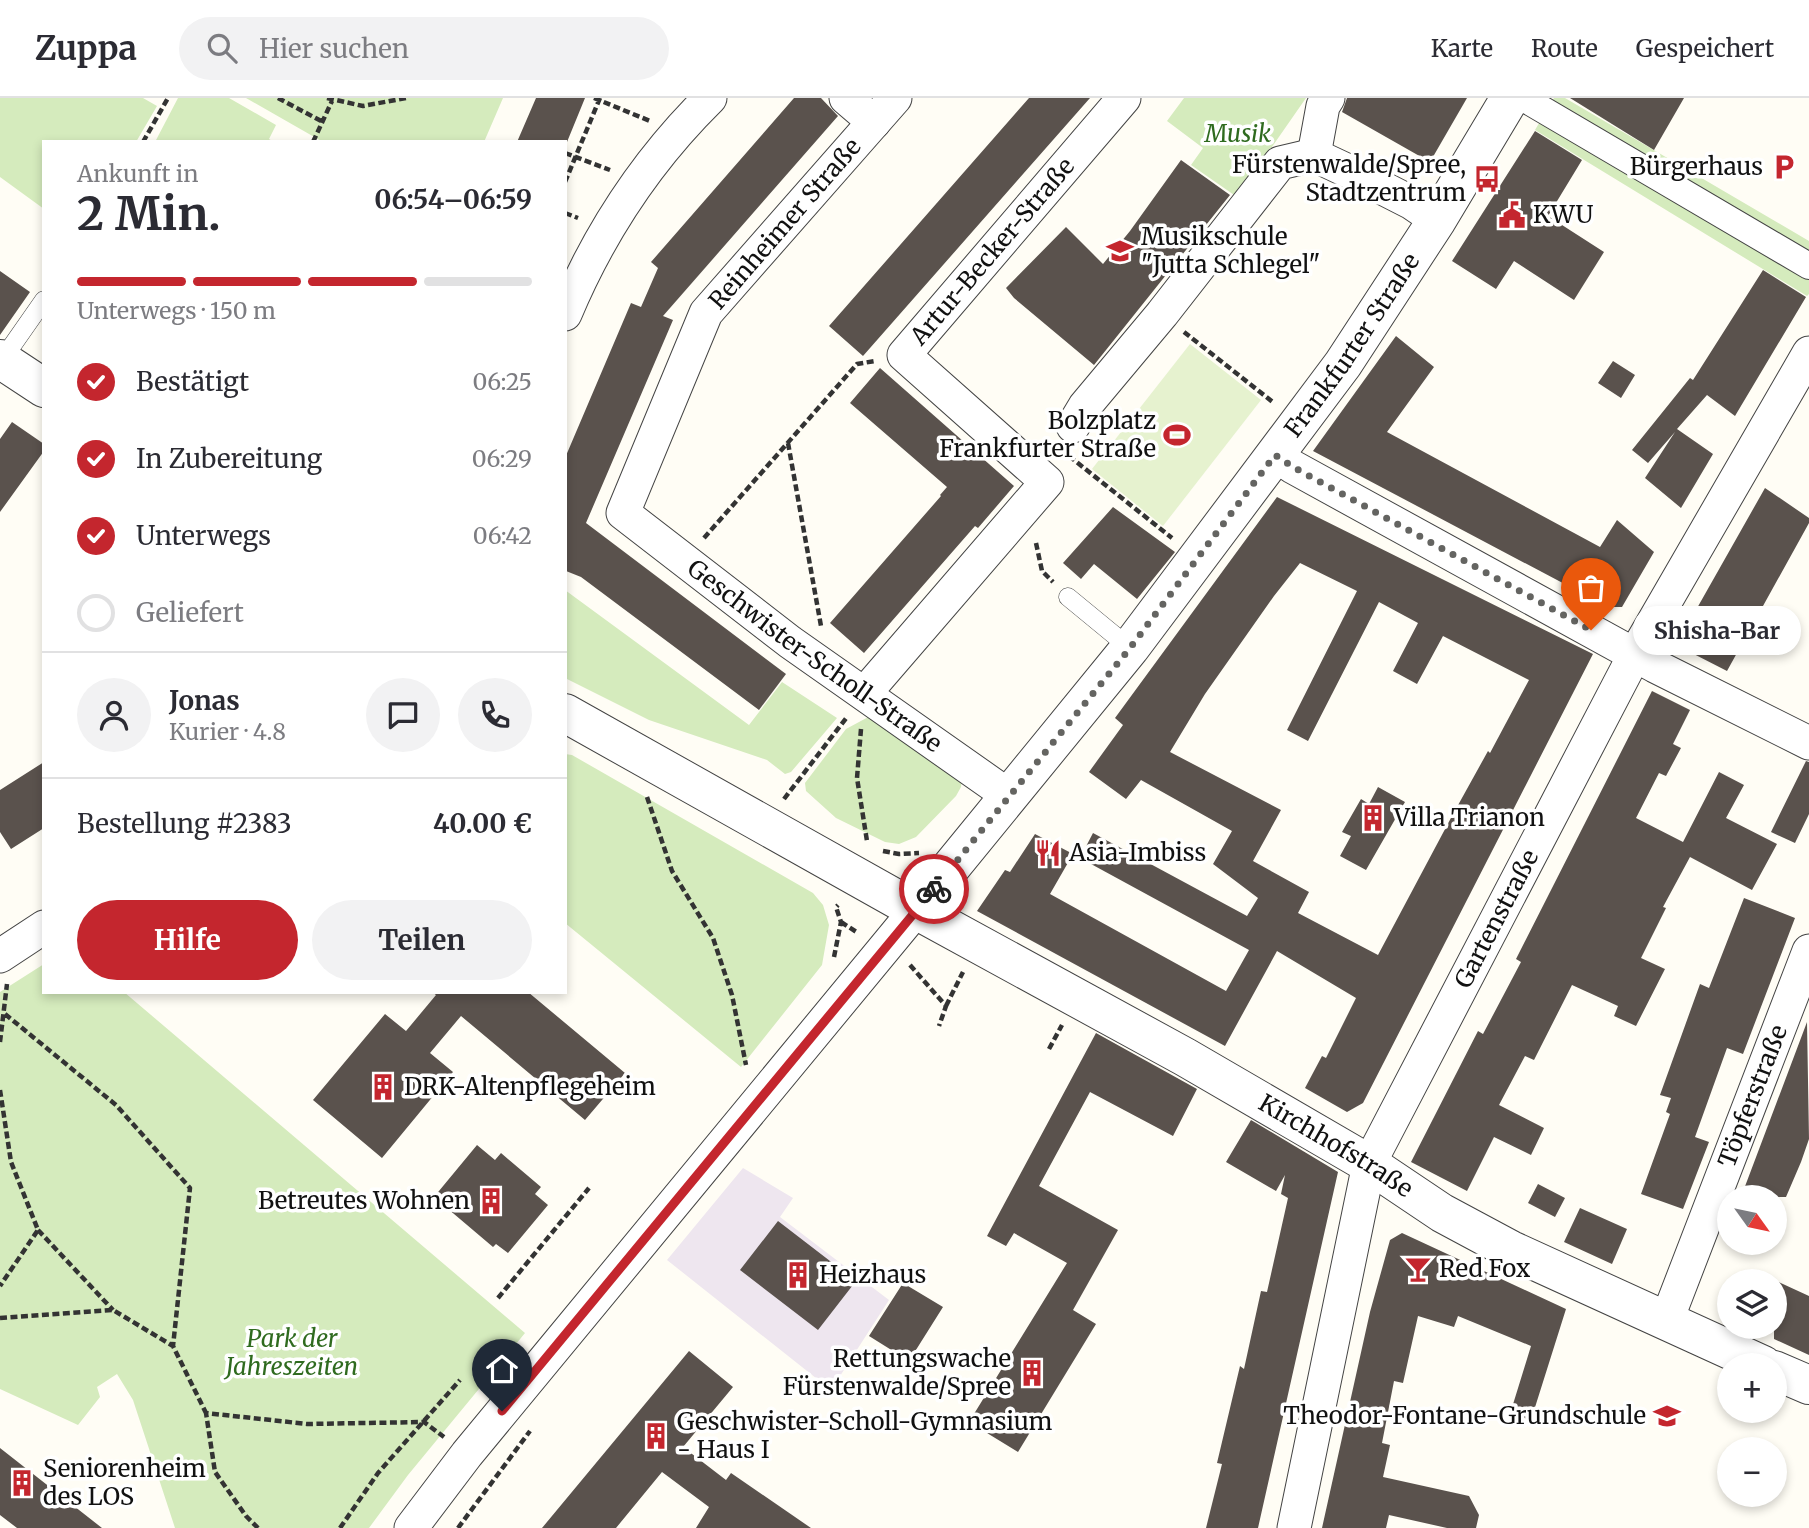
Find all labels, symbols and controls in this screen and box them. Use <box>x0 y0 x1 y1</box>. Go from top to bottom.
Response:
search box <box>179 17 669 80</box>
text: Zuppa <box>35 28 137 69</box>
icon: search <box>203 29 241 67</box>
text: Hier suchen <box>259 32 409 65</box>
text: Karte <box>1431 33 1493 64</box>
text: Route <box>1531 33 1598 64</box>
text: Gespeichert <box>1636 33 1774 64</box>
park label: Musik <box>1204 118 1271 149</box>
street label: Reinheimer Straße <box>702 132 867 316</box>
place label: Fürstenwalde/Spree, Stadtzentrum <box>1232 149 1466 208</box>
street label: Artur-Becker-Straße <box>903 151 1081 352</box>
place label: Bürgerhaus <box>1630 151 1763 182</box>
parking icon: Bürgerhaus <box>1769 152 1799 182</box>
text: Ankunft in <box>77 159 199 188</box>
bus stop icon: Fürstenwalde/Spree, Stadtzentrum <box>1472 164 1502 194</box>
text: 06:54–06:59 <box>374 183 532 216</box>
text: 2 Min. <box>77 185 221 243</box>
place label: KWU <box>1533 199 1593 230</box>
public building icon: KWU <box>1497 200 1527 230</box>
place label: Musikschule "Jutta Schlegel" <box>1141 221 1320 280</box>
school or university icon: Musikschule "Jutta Schlegel" <box>1105 236 1135 266</box>
street label: Frankfurter Straße <box>1278 247 1426 443</box>
text: Unterwegs · 150 m <box>77 296 276 325</box>
icon: check <box>77 363 115 401</box>
text: Bestätigt <box>136 365 249 398</box>
text: 06:25 <box>472 367 532 396</box>
place label: Bolzplatz Frankfurter Straße <box>939 405 1156 464</box>
sports icon: Bolzplatz Frankfurter Straße <box>1162 420 1192 450</box>
icon: check <box>77 440 115 478</box>
text: In Zubereitung <box>136 442 322 475</box>
text: 06:29 <box>472 444 532 473</box>
icon: check <box>77 517 115 555</box>
text: Unterwegs <box>136 519 271 552</box>
text: 06:42 <box>473 521 532 550</box>
street label: Geschwister-Scholl-Straße <box>681 552 948 759</box>
pin <box>1561 558 1621 630</box>
icon: bag <box>1572 569 1610 607</box>
text: Geliefert <box>136 596 244 629</box>
callout: Shisha-Bar <box>1633 606 1801 654</box>
text: Shisha-Bar <box>1654 616 1780 645</box>
button: person <box>77 678 151 752</box>
button: chat <box>366 678 440 752</box>
button: phone <box>458 678 532 752</box>
text: Jonas <box>169 684 240 717</box>
text: Kurier · 4.8 <box>169 717 286 746</box>
place label: Villa Trianon <box>1393 802 1545 833</box>
building icon: Villa Trianon <box>1358 803 1388 833</box>
text: Bestellung #2383 <box>77 807 292 840</box>
text: 40.00 € <box>433 807 532 840</box>
place label: Asia-Imbiss <box>1068 837 1206 868</box>
restaurant icon: Asia-Imbiss <box>1033 838 1063 868</box>
street label: Gartenstraße <box>1448 844 1545 993</box>
courier <box>899 854 969 924</box>
icon: bike <box>915 870 953 908</box>
button: Hilfe <box>77 900 298 980</box>
button: Teilen <box>312 900 532 980</box>
street label: Töpferstraße <box>1711 1021 1794 1172</box>
place label: DRK-Altenpflegeheim <box>404 1071 656 1102</box>
building icon: DRK-Altenpflegeheim <box>368 1072 398 1102</box>
street label: Kirchhofstraße <box>1253 1087 1419 1204</box>
place label: Betreutes Wohnen <box>258 1185 470 1216</box>
north arrow <box>1717 1185 1787 1255</box>
map controls <box>1717 1185 1787 1507</box>
building icon: Betreutes Wohnen <box>476 1186 506 1216</box>
place label: Red Fox <box>1439 1253 1531 1284</box>
bar icon: Red Fox <box>1403 1254 1433 1284</box>
place label: Heizhaus <box>819 1259 926 1290</box>
building icon: Heizhaus <box>783 1260 813 1290</box>
button: layers <box>1717 1269 1787 1339</box>
park label: Park der Jahreszeiten <box>223 1323 358 1382</box>
pin <box>472 1339 532 1411</box>
place label: Rettungswache Fürstenwalde/Spree <box>783 1343 1011 1402</box>
icon: home <box>483 1350 521 1388</box>
button: + <box>1717 1353 1787 1423</box>
building icon: Rettungswache Fürstenwalde/Spree <box>1017 1358 1047 1388</box>
place label: Theodor-Fontane-Grundschule <box>1283 1400 1646 1431</box>
school or university icon: Theodor-Fontane-Grundschule <box>1652 1401 1682 1431</box>
place label: Geschwister-Scholl-Gymnasium - Haus I <box>677 1406 1053 1465</box>
building icon: Geschwister-Scholl-Gymnasium - Haus I <box>641 1421 671 1451</box>
button: − <box>1717 1437 1787 1507</box>
place label: Seniorenheim des LOS <box>43 1453 206 1512</box>
building icon: Seniorenheim des LOS <box>7 1468 37 1498</box>

